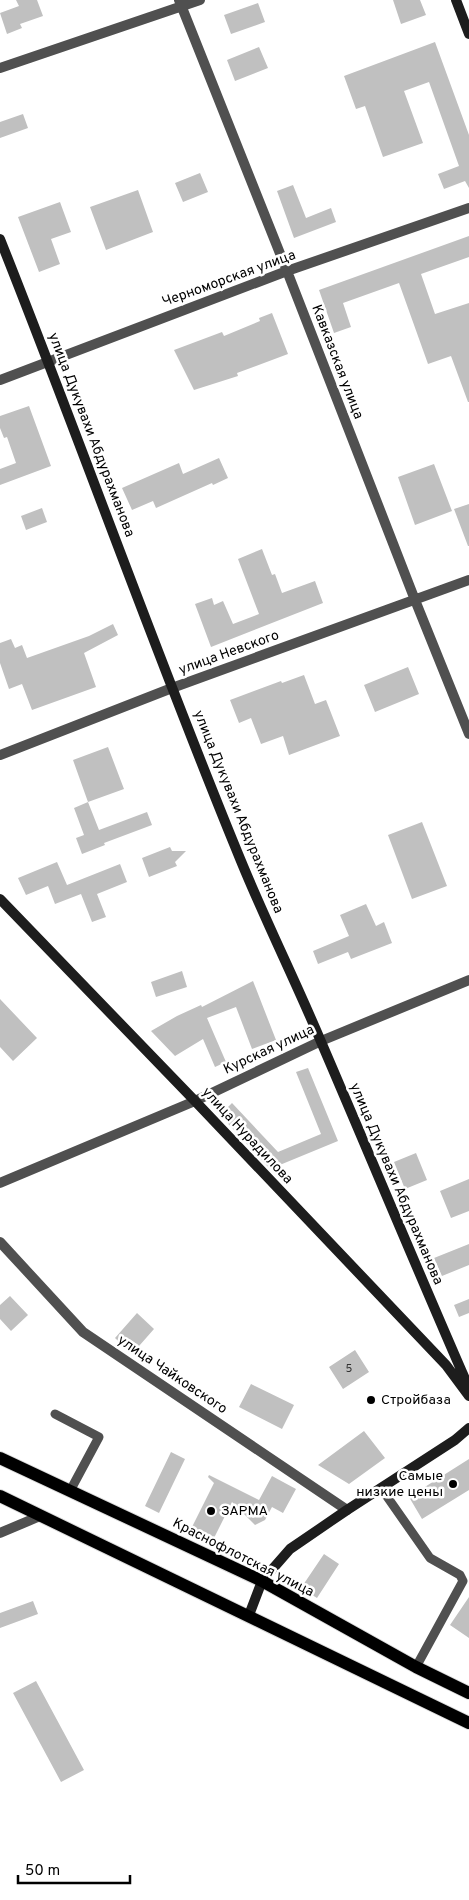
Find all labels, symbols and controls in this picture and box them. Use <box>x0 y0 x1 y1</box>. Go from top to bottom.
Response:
street label: Черноморская улица <box>160 247 298 311</box>
street label: Кавказская улица <box>307 302 367 422</box>
street label: улица Дукувахи Абдурахманова <box>44 330 138 540</box>
street label: улица Невского <box>177 627 282 679</box>
street label: улица Дукувахи Абдурахманова <box>189 708 287 916</box>
street label: Курская улица <box>221 1022 317 1078</box>
street label: улица Дукувахи Абдурахманова <box>346 1081 446 1287</box>
street label: улица Нурадилова <box>198 1084 296 1188</box>
street label: улица Чайковского <box>114 1332 230 1418</box>
house number: 5 <box>346 1362 353 1376</box>
place label: Стройбаза <box>381 1392 451 1409</box>
marker: Стройбаза <box>365 1394 377 1406</box>
place label: Самые низкие цены <box>356 1468 443 1501</box>
marker: Самые низкие цены <box>447 1478 459 1490</box>
place label: ЗАРМА <box>221 1503 268 1520</box>
marker: ЗАРМА <box>205 1505 217 1517</box>
street label: Краснофлотская улица <box>169 1515 317 1601</box>
scale bar <box>18 1852 130 1884</box>
text: 50 m <box>25 1862 60 1881</box>

